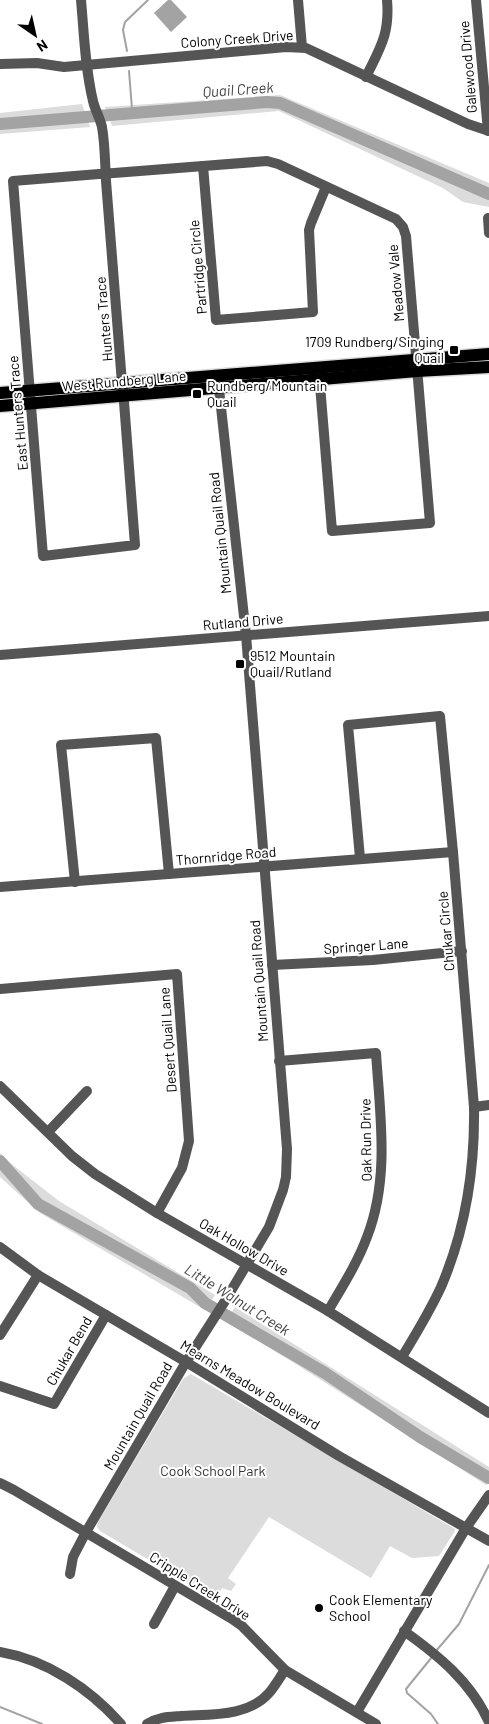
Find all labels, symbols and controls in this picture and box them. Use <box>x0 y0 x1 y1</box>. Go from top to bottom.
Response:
north arrow <box>10 10 60 60</box>
street label: Galewood Drive <box>455 20 480 114</box>
street label: Colony Creek Drive <box>180 26 294 51</box>
text: N <box>34 37 51 56</box>
water label: Quail Creek <box>202 78 275 100</box>
street label: Partridge Circle <box>185 219 210 315</box>
street label: Meadow Vale <box>384 244 407 323</box>
street label: Hunters Trace <box>91 276 116 362</box>
place label: 1709 Rundberg/Singing Quail <box>305 333 444 366</box>
marker: 1709 Rundberg/Singing Quail <box>448 344 460 356</box>
street label: East Hunters Trace <box>4 355 31 471</box>
street label: West Rundberg Lane <box>61 367 187 394</box>
place label: Rundberg/Mountain Quail <box>207 377 327 410</box>
marker: Rundberg/Mountain Quail <box>191 388 203 400</box>
street label: Mountain Quail Road <box>205 471 234 595</box>
street label: Rutland Drive <box>202 610 284 633</box>
place label: 9512 Mountain Quail/Rutland <box>250 647 335 680</box>
marker: 9512 Mountain Quail/Rutland <box>234 658 246 670</box>
street label: Thornridge Road <box>175 843 277 868</box>
street label: Chukar Circle <box>434 890 457 972</box>
street label: Mountain Quail Road <box>246 920 271 1043</box>
street label: Springer Lane <box>323 934 409 957</box>
street label: Desert Quail Lane <box>155 987 180 1093</box>
street label: Oak Run Drive <box>356 1098 375 1182</box>
street label: Oak Hollow Drive <box>197 1214 292 1279</box>
water label: Little Walnut Creek <box>182 1260 294 1339</box>
street label: Chukar Bend <box>42 1313 95 1388</box>
street label: Mearns Meadow Boulevard <box>177 1336 323 1433</box>
street label: Mountain Quail Road <box>100 1359 175 1473</box>
park label: Cook School Park <box>160 1462 266 1479</box>
street label: Cripple Creek Drive <box>147 1548 254 1623</box>
place label: Cook Elementary School <box>329 1591 433 1624</box>
marker: Cook Elementary School <box>313 1602 325 1614</box>

